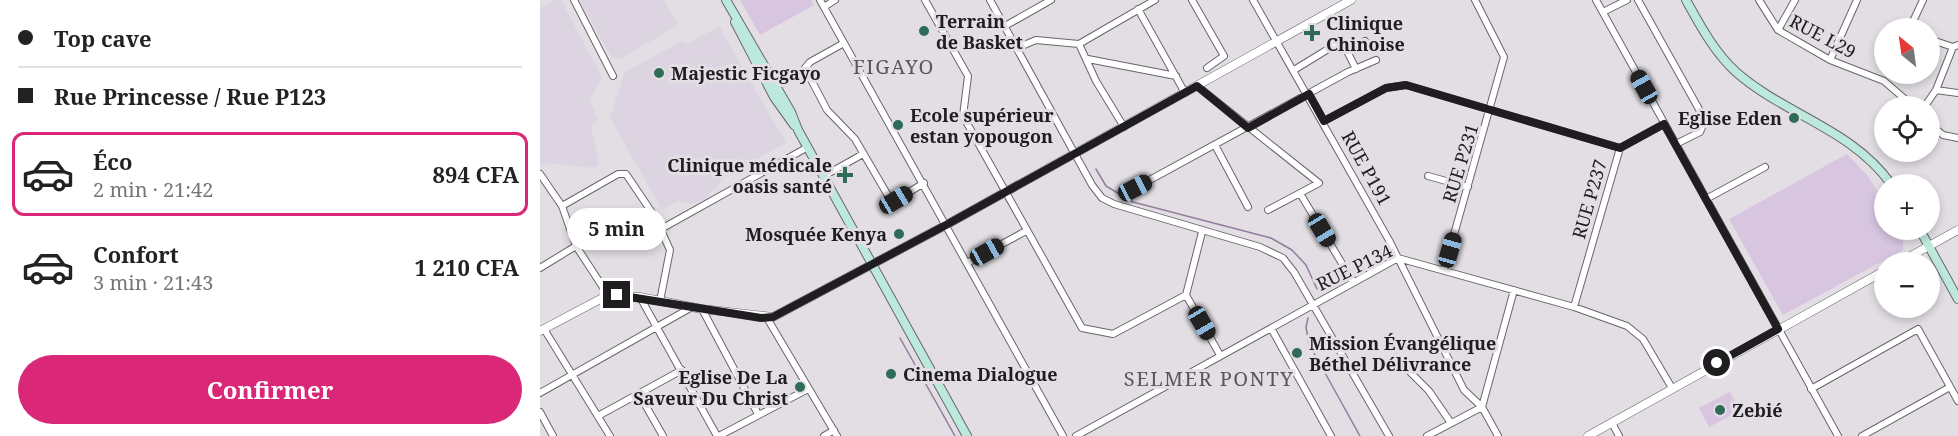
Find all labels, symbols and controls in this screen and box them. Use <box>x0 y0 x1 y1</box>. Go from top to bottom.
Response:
place label: Terrain de Basket <box>936 9 1023 54</box>
street label: RUE L29 <box>1786 9 1860 63</box>
place label: Clinique Chinoise <box>1326 11 1405 56</box>
north arrow <box>1874 18 1940 84</box>
map controls <box>1874 18 1940 318</box>
text: Top cave <box>54 23 152 53</box>
marker: Terrain de Basket <box>917 24 931 38</box>
marker: Clinique Chinoise <box>1303 24 1321 42</box>
district label: FIGAYO <box>853 53 935 80</box>
place label: Majestic Ficgayo <box>671 61 821 85</box>
marker: Majestic Ficgayo <box>652 66 666 80</box>
car <box>1627 67 1661 107</box>
text: Rue Princesse / Rue P123 <box>54 81 326 111</box>
button: locate <box>1874 96 1940 162</box>
place label: Ecole supérieur estan yopougon <box>910 103 1054 148</box>
place label: Eglise Eden <box>1678 106 1782 130</box>
marker: Eglise Eden <box>1787 111 1801 125</box>
marker: Ecole supérieur estan yopougon <box>891 118 905 132</box>
street label: RUE P231 <box>1437 121 1483 205</box>
street label: RUE P191 <box>1337 127 1397 209</box>
text: Éco <box>93 146 132 176</box>
icon: car <box>21 147 75 201</box>
place label: Clinique médicale oasis santé <box>667 153 832 198</box>
street label: RUE P237 <box>1566 157 1612 241</box>
text: 894 CFA <box>433 159 519 189</box>
marker: Clinique médicale oasis santé <box>836 166 854 184</box>
car <box>1115 172 1155 204</box>
button: + <box>1874 174 1940 240</box>
text: 2 min · 21:42 <box>93 176 213 203</box>
car <box>876 183 916 217</box>
callout: 5 min <box>568 208 667 250</box>
car <box>1305 210 1339 250</box>
text: 5 min <box>588 215 645 242</box>
place label: Mosquée Kenya <box>745 222 887 246</box>
marker: Mosquée Kenya <box>892 227 906 241</box>
car <box>1436 230 1464 270</box>
car <box>967 235 1007 269</box>
street label: RUE P134 <box>1312 238 1396 296</box>
text: Confort <box>93 239 179 269</box>
icon: car <box>21 240 75 294</box>
text: 1 210 CFA <box>414 252 519 282</box>
button: − <box>1874 252 1940 318</box>
text: 3 min · 21:43 <box>93 269 213 296</box>
route end <box>603 281 630 308</box>
car <box>1185 303 1219 343</box>
place label: Mission Évangélique Béthel Délivrance <box>1309 331 1496 376</box>
marker: Mission Évangélique Béthel Délivrance <box>1290 346 1304 360</box>
route start <box>1703 349 1730 376</box>
button: Confirmer <box>18 355 522 424</box>
place label: Cinema Dialogue <box>903 362 1058 386</box>
place label: Eglise De La Saveur Du Christ <box>633 365 788 410</box>
district label: SELMER PONTY <box>1124 365 1294 392</box>
marker: Cinema Dialogue <box>884 367 898 381</box>
marker: Eglise De La Saveur Du Christ <box>793 380 807 394</box>
place label: Zebié <box>1732 398 1783 422</box>
marker: Zebié <box>1713 403 1727 417</box>

